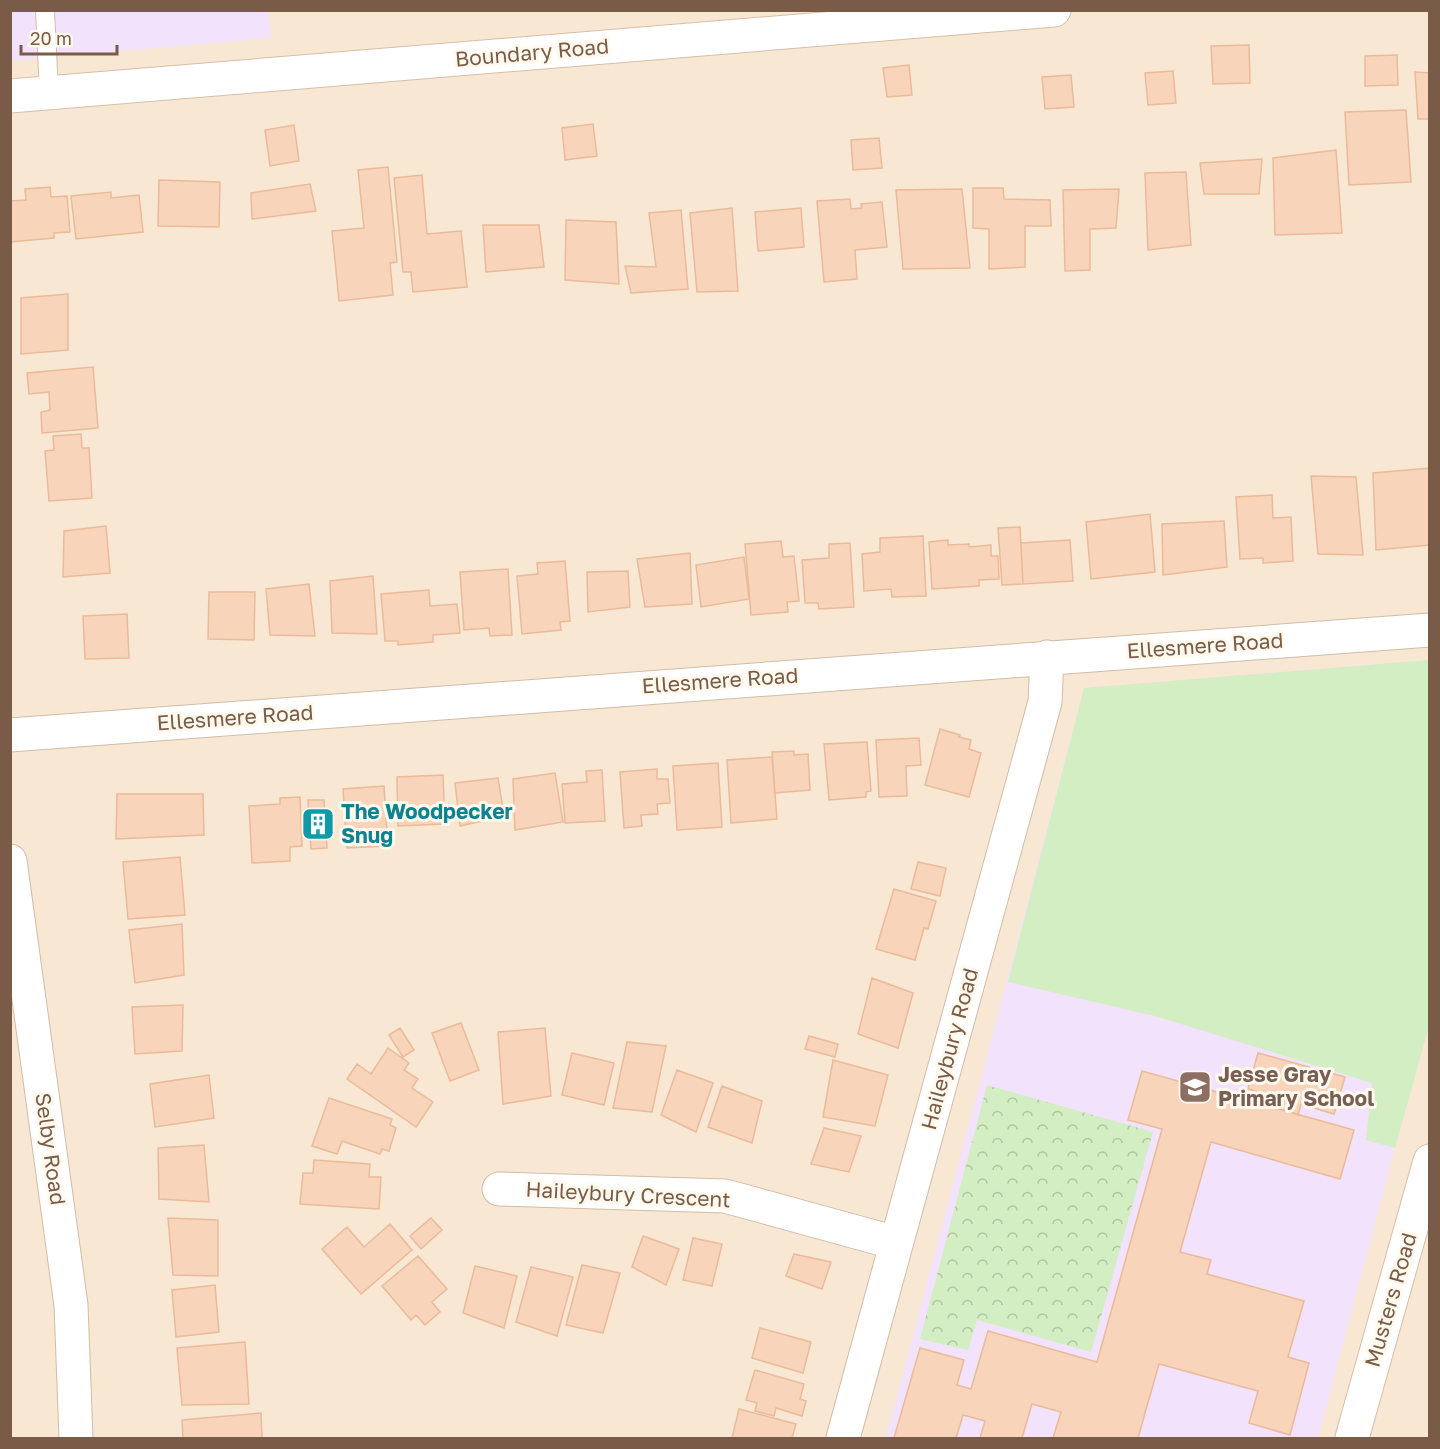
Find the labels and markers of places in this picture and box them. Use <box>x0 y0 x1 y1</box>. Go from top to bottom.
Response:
place label: The Woodpecker Snug <box>341 798 513 848</box>
building icon: The Woodpecker Snug <box>300 806 336 842</box>
place label: Jesse Gray Primary School <box>1218 1061 1374 1111</box>
school or university icon: Jesse Gray Primary School <box>1177 1069 1213 1105</box>

